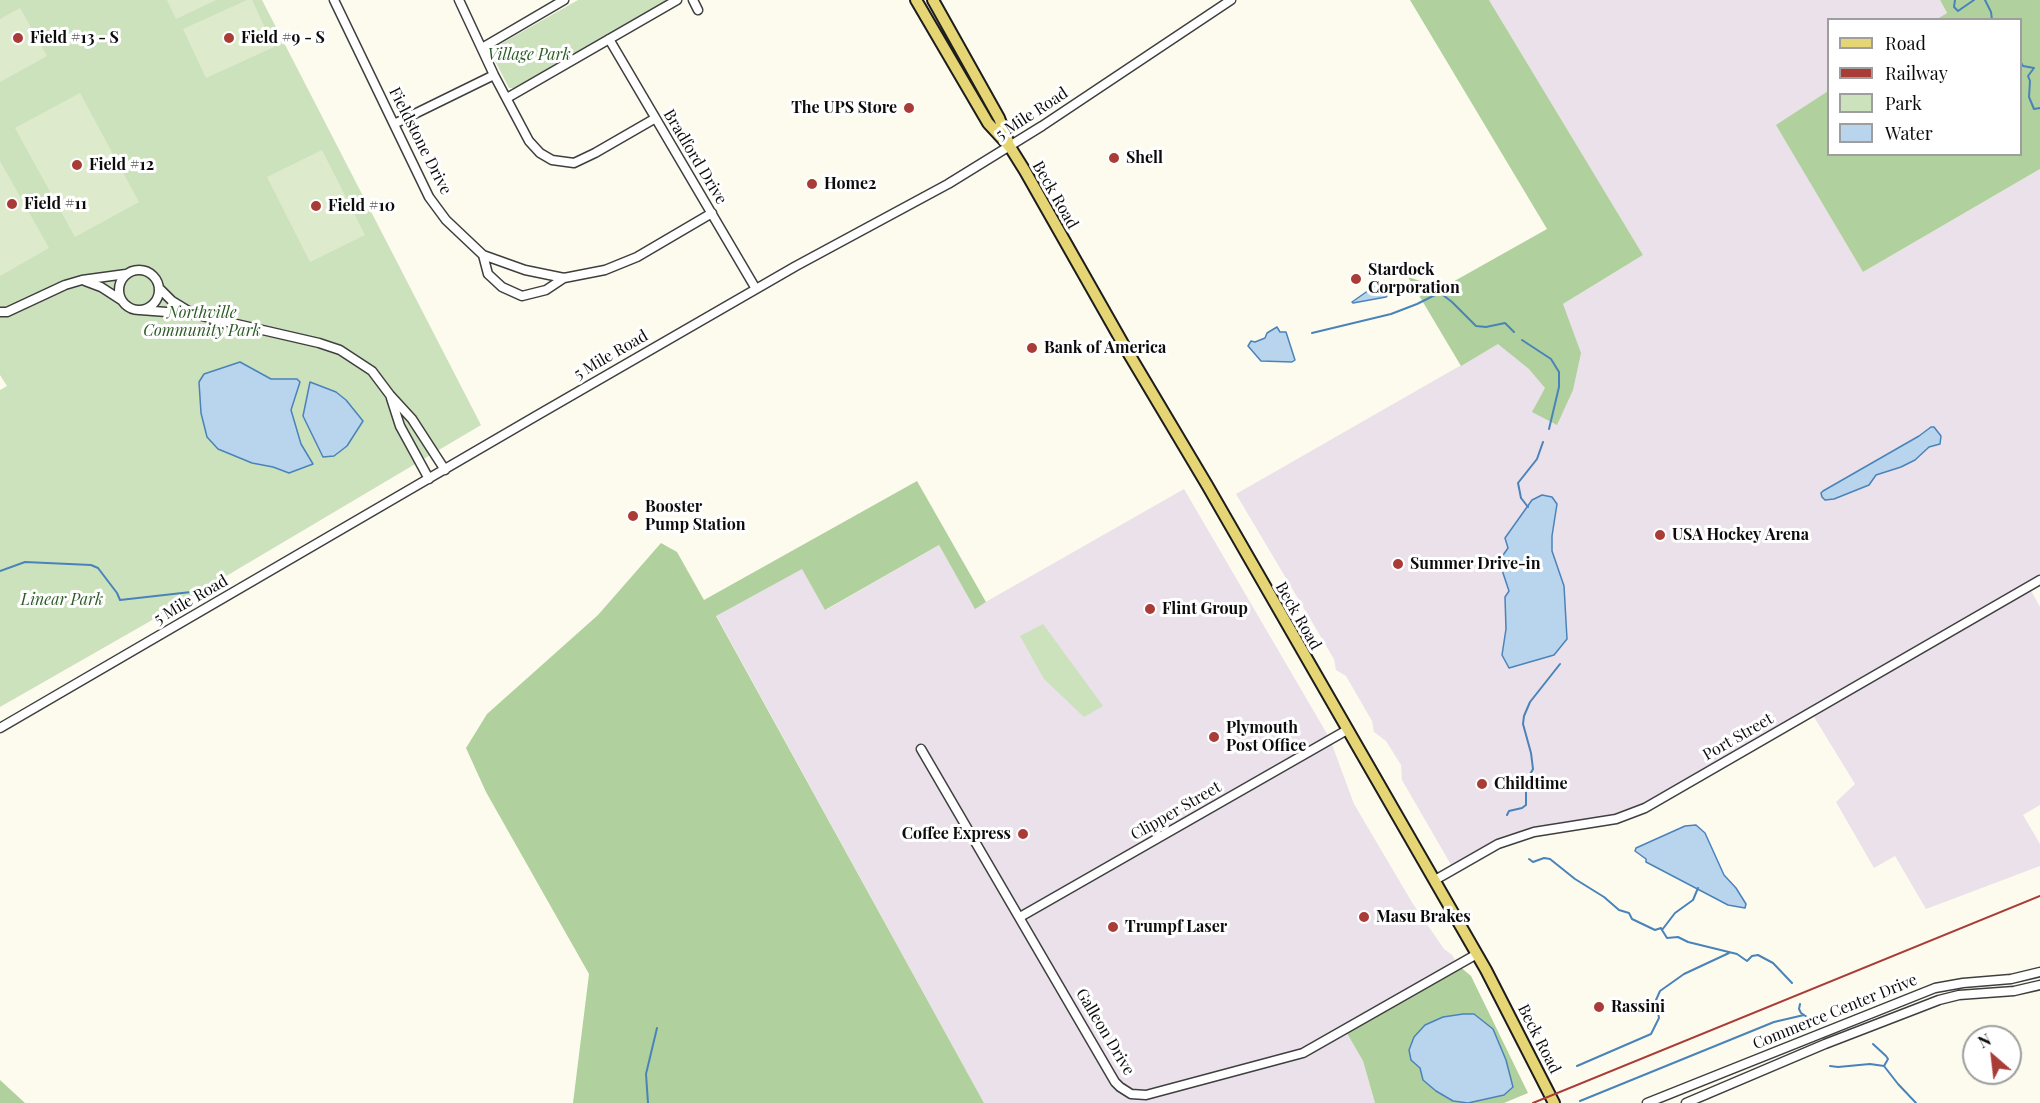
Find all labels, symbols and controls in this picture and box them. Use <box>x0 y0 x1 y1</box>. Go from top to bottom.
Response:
legend <box>1827 18 2022 156</box>
place label: Field #13 - S <box>30 28 119 48</box>
place label: Field #9 - S <box>241 28 325 48</box>
marker: Field #13 - S <box>11 31 25 45</box>
marker: Field #9 - S <box>222 31 236 45</box>
text: Road <box>1885 31 1926 55</box>
park label: Village Park <box>487 45 571 65</box>
text: Railway <box>1885 61 1948 85</box>
street label: Fieldstone Drive <box>385 84 455 198</box>
street label: 5 Mile Road <box>992 84 1072 144</box>
text: Park <box>1885 91 1922 115</box>
place label: The UPS Store <box>791 98 897 118</box>
marker: The UPS Store <box>902 101 916 115</box>
street label: Bradford Drive <box>659 106 731 208</box>
text: Water <box>1885 121 1933 145</box>
place label: Shell <box>1126 148 1163 168</box>
marker: Shell <box>1107 151 1121 165</box>
place label: Field #12 <box>89 155 154 175</box>
marker: Field #12 <box>70 158 84 172</box>
street label: Beck Road <box>1028 158 1082 232</box>
place label: Home2 <box>824 174 876 194</box>
marker: Home2 <box>805 177 819 191</box>
place label: Field #11 <box>24 194 87 214</box>
place label: Field #10 <box>328 196 395 216</box>
marker: Field #11 <box>5 197 19 211</box>
marker: Field #10 <box>309 199 323 213</box>
place label: Stardock Corporation <box>1368 260 1460 298</box>
marker: Stardock Corporation <box>1349 272 1363 286</box>
park label: Northville Community Park <box>143 303 261 341</box>
street label: 5 Mile Road <box>571 326 651 384</box>
place label: Bank of America <box>1044 338 1166 358</box>
marker: Bank of America <box>1025 341 1039 355</box>
place label: Booster Pump Station <box>645 497 746 535</box>
marker: Booster Pump Station <box>626 509 640 523</box>
place label: USA Hockey Arena <box>1672 525 1809 545</box>
marker: USA Hockey Arena <box>1653 528 1667 542</box>
place label: Summer Drive-in <box>1410 554 1540 574</box>
marker: Summer Drive-in <box>1391 557 1405 571</box>
street label: 5 Mile Road <box>151 571 231 629</box>
street label: Beck Road <box>1271 579 1325 653</box>
park label: Linear Park <box>21 590 103 610</box>
place label: Flint Group <box>1162 599 1248 619</box>
marker: Flint Group <box>1143 602 1157 616</box>
street label: Port Street <box>1700 709 1776 765</box>
place label: Plymouth Post Office <box>1226 718 1306 756</box>
marker: Plymouth Post Office <box>1207 730 1221 744</box>
place label: Childtime <box>1494 774 1568 794</box>
street label: Clipper Street <box>1127 777 1225 845</box>
marker: Childtime <box>1475 777 1489 791</box>
place label: Coffee Express <box>902 824 1011 844</box>
marker: Coffee Express <box>1016 827 1030 841</box>
place label: Masu Brakes <box>1376 907 1471 927</box>
marker: Masu Brakes <box>1357 910 1371 924</box>
place label: Trumpf Laser <box>1125 917 1227 937</box>
marker: Trumpf Laser <box>1106 920 1120 934</box>
street label: Commerce Center Drive <box>1750 970 1920 1054</box>
street label: Galleon Drive <box>1072 985 1138 1079</box>
place label: Rassini <box>1611 997 1665 1017</box>
marker: Rassini <box>1592 1000 1606 1014</box>
street label: Beck Road <box>1513 1001 1565 1077</box>
north arrow <box>1962 1025 2022 1085</box>
text: N <box>1974 1028 1994 1052</box>

